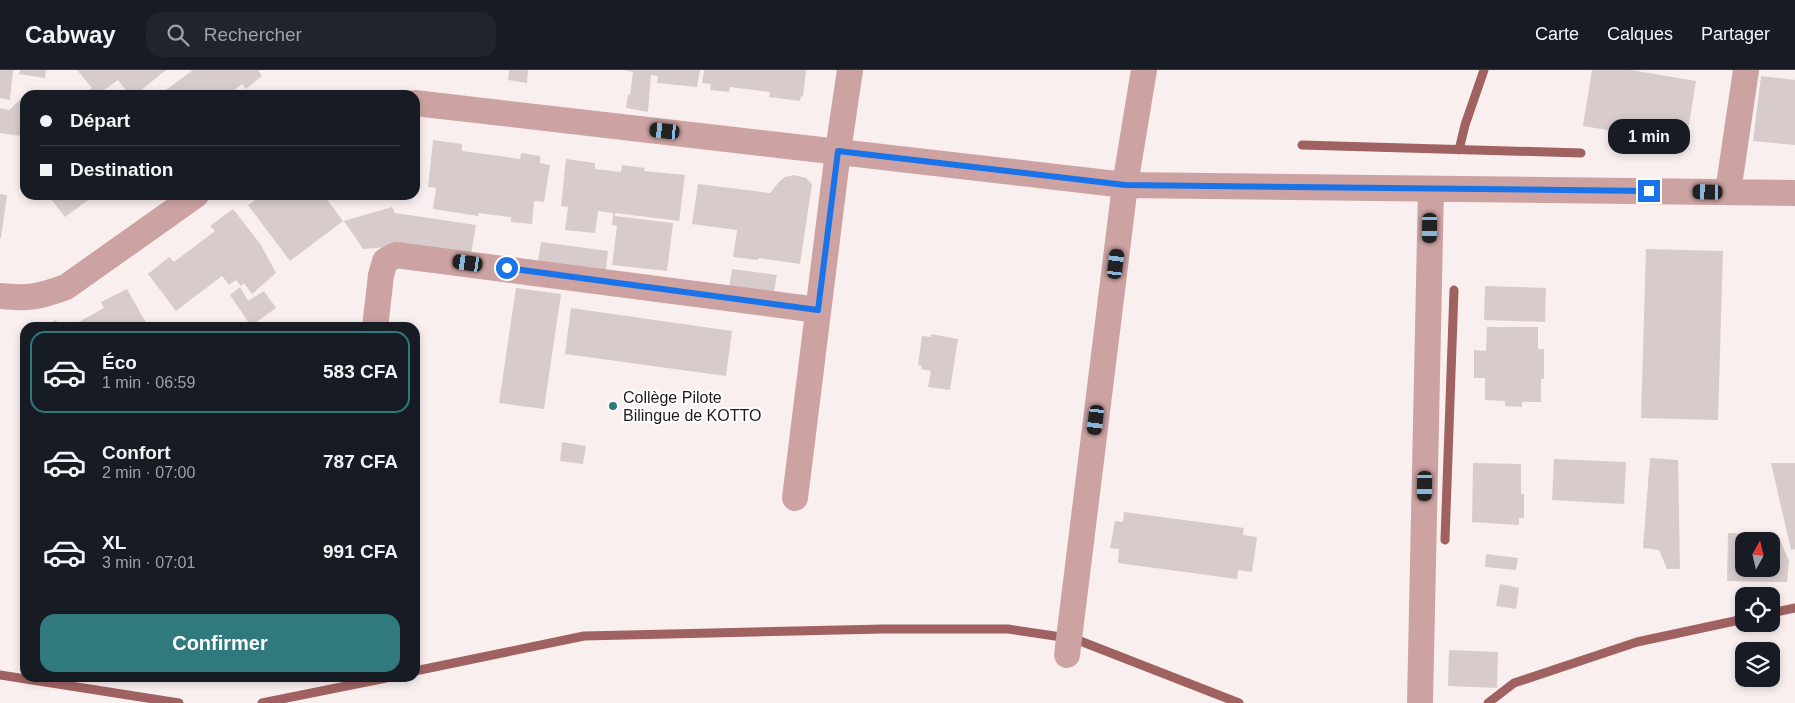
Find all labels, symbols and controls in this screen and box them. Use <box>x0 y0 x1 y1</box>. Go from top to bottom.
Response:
search box <box>146 12 496 57</box>
text: Cabway <box>25 21 116 48</box>
icon: search <box>164 21 192 49</box>
text: Rechercher <box>204 24 302 45</box>
text: Carte <box>1535 24 1579 44</box>
text: Calques <box>1607 24 1673 44</box>
text: Partager <box>1701 24 1770 44</box>
text: Départ <box>70 110 130 131</box>
callout: 1 min <box>1608 118 1690 154</box>
car <box>649 122 680 140</box>
text: 1 min <box>1628 128 1670 145</box>
text: Destination <box>70 159 173 180</box>
route end <box>1638 180 1660 202</box>
car <box>1692 184 1723 200</box>
car <box>1422 213 1437 243</box>
car <box>1106 248 1125 280</box>
car <box>452 253 483 273</box>
route start <box>496 257 518 279</box>
icon: car <box>42 350 87 395</box>
text: Éco <box>102 352 137 373</box>
text: 583 CFA <box>323 361 398 382</box>
text: 1 min · 06:59 <box>102 374 195 391</box>
place label: Collège Pilote Bilingue de KOTTO <box>623 389 761 424</box>
marker: Collège Pilote Bilingue de KOTTO <box>607 400 619 412</box>
car <box>1086 404 1105 436</box>
icon: car <box>42 440 87 485</box>
text: Confort <box>102 442 171 463</box>
text: 787 CFA <box>323 451 398 472</box>
text: 2 min · 07:00 <box>102 464 195 481</box>
car <box>1417 471 1432 501</box>
icon: car <box>42 530 87 575</box>
text: XL <box>102 532 126 553</box>
north arrow <box>1735 532 1780 578</box>
map controls <box>1735 532 1780 687</box>
text: 991 CFA <box>323 541 398 562</box>
text: 3 min · 07:01 <box>102 554 195 571</box>
button: locate <box>1735 587 1780 632</box>
button: Confirmer <box>40 614 400 672</box>
button: layers <box>1735 642 1780 687</box>

